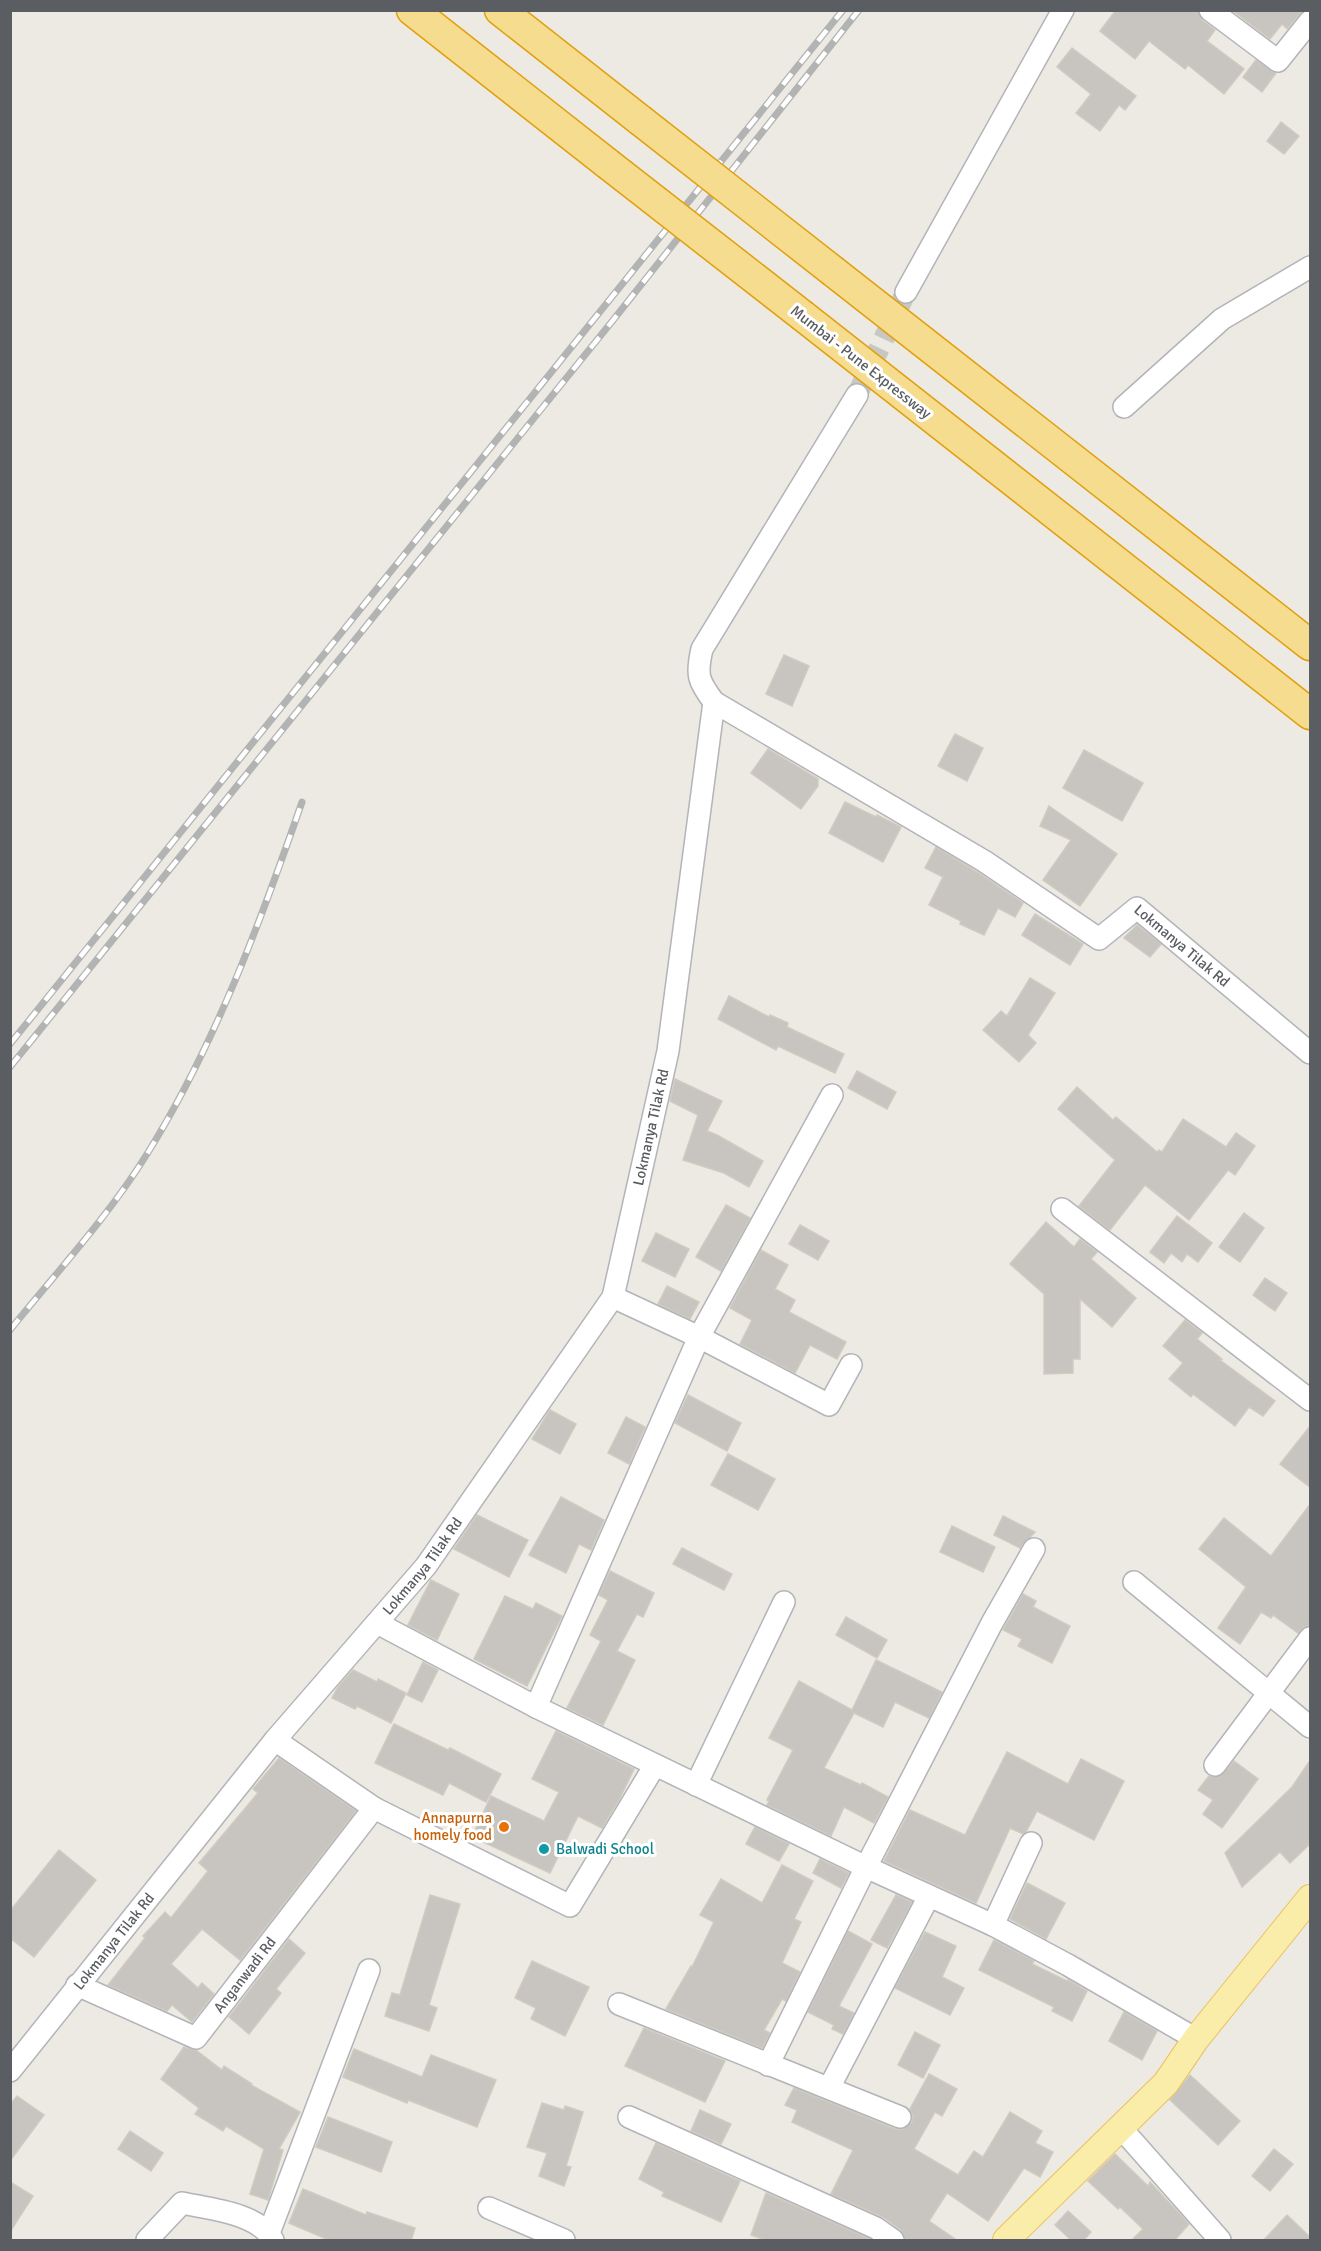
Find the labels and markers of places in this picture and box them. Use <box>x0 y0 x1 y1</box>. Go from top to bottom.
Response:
place label: Annapurna homely food <box>414 1809 492 1844</box>
marker: Annapurna homely food <box>497 1820 511 1834</box>
place label: Balwadi School <box>556 1840 654 1858</box>
marker: Balwadi School <box>537 1842 551 1856</box>

